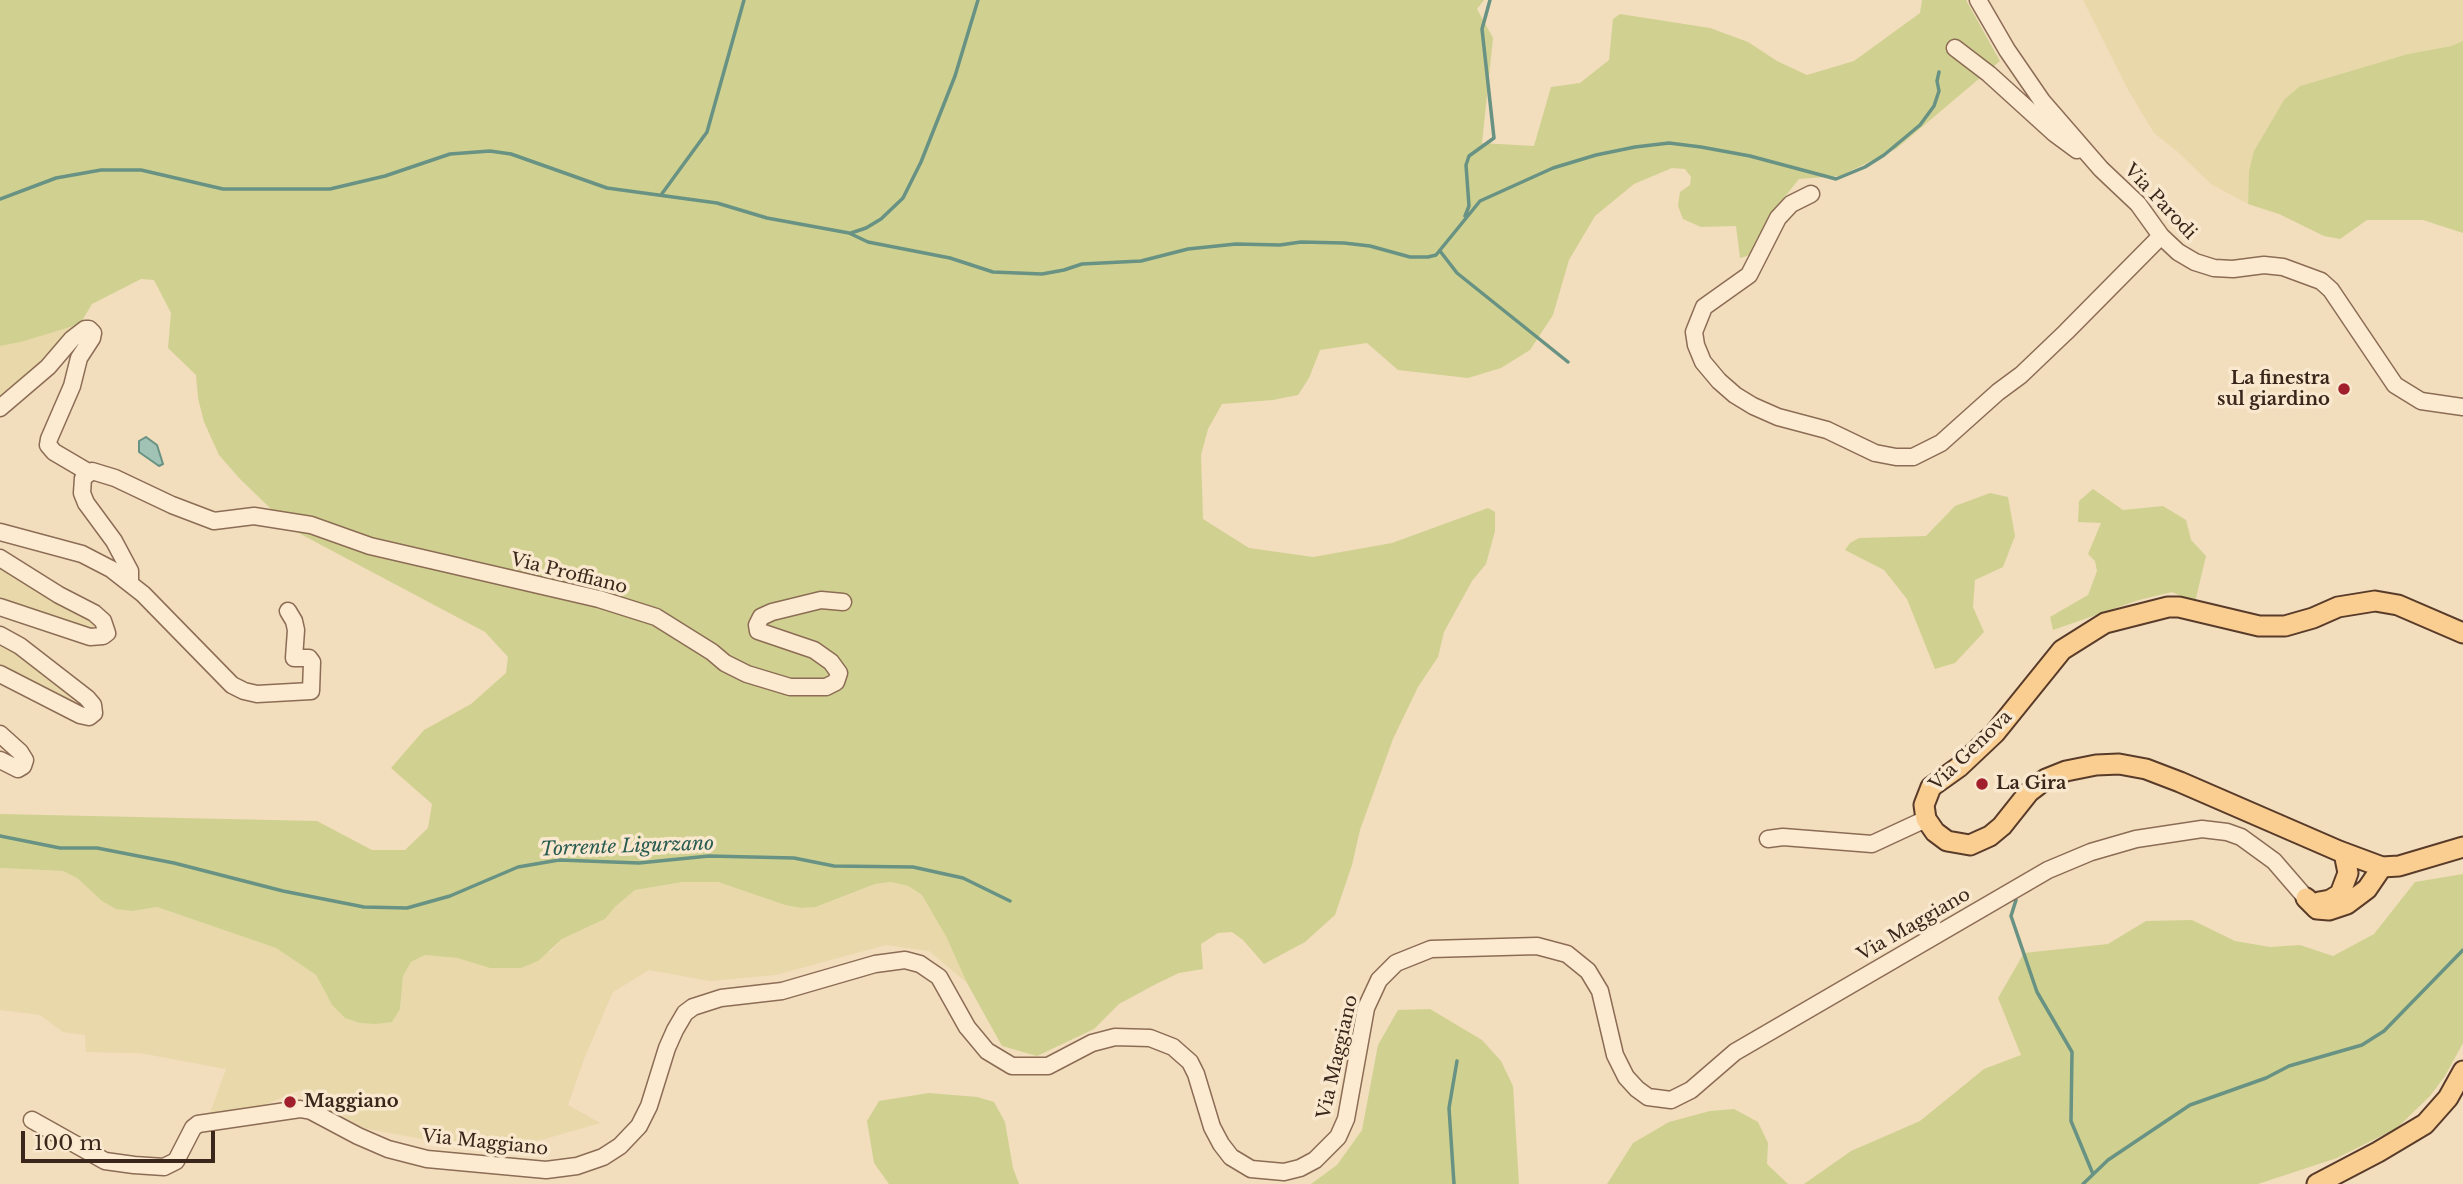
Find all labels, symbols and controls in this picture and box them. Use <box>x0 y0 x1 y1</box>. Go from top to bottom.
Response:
street label: Via Parodi <box>2119 160 2201 244</box>
place label: La finestra sul giardino <box>2217 368 2330 410</box>
marker: La finestra sul giardino <box>2336 381 2352 397</box>
street label: Via Proffiano <box>508 549 630 599</box>
street label: Via Genova <box>1925 706 2017 796</box>
place label: La Gira <box>1996 773 2066 795</box>
marker: La Gira <box>1974 776 1990 792</box>
water label: Torrente Ligurzano <box>540 833 714 861</box>
street label: Via Maggiano <box>1854 884 1974 966</box>
street label: Via Maggiano <box>1313 993 1363 1121</box>
place label: Maggiano <box>304 1091 399 1113</box>
marker: Maggiano <box>282 1094 298 1110</box>
scale bar <box>24 1118 219 1162</box>
street label: Via Maggiano <box>421 1126 549 1160</box>
text: 100 m <box>34 1130 102 1156</box>

